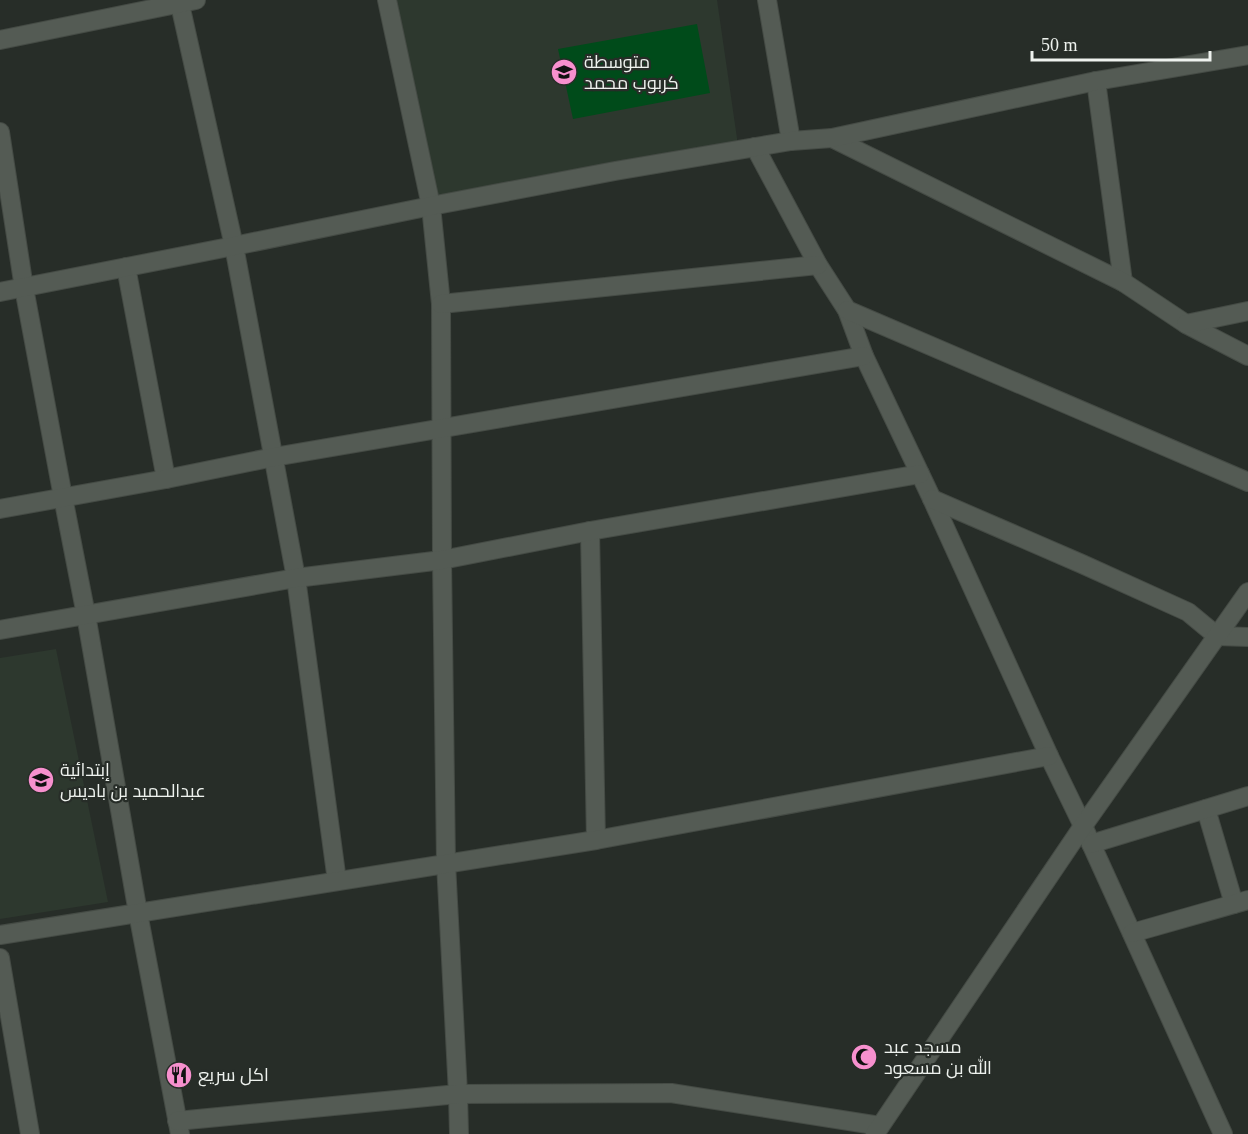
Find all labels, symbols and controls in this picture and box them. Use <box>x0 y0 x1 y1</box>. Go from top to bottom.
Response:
scale bar <box>1032 24 1210 62</box>
text: 50 m <box>1041 35 1078 55</box>
place label: متوسطة كربوب محمد <box>584 52 679 94</box>
school or university icon: متوسطة كربوب محمد <box>549 57 579 87</box>
place label: إبتدائية عبدالحميد بن باديس <box>60 760 206 802</box>
school or university icon: إبتدائية عبدالحميد بن باديس <box>26 765 56 795</box>
place label: مسجد عبد الله بن مسعود <box>884 1037 992 1079</box>
mosque icon: مسجد عبد الله بن مسعود <box>849 1042 879 1072</box>
restaurant icon: اكل سريع <box>164 1060 194 1090</box>
place label: اكل سريع <box>198 1065 269 1087</box>

